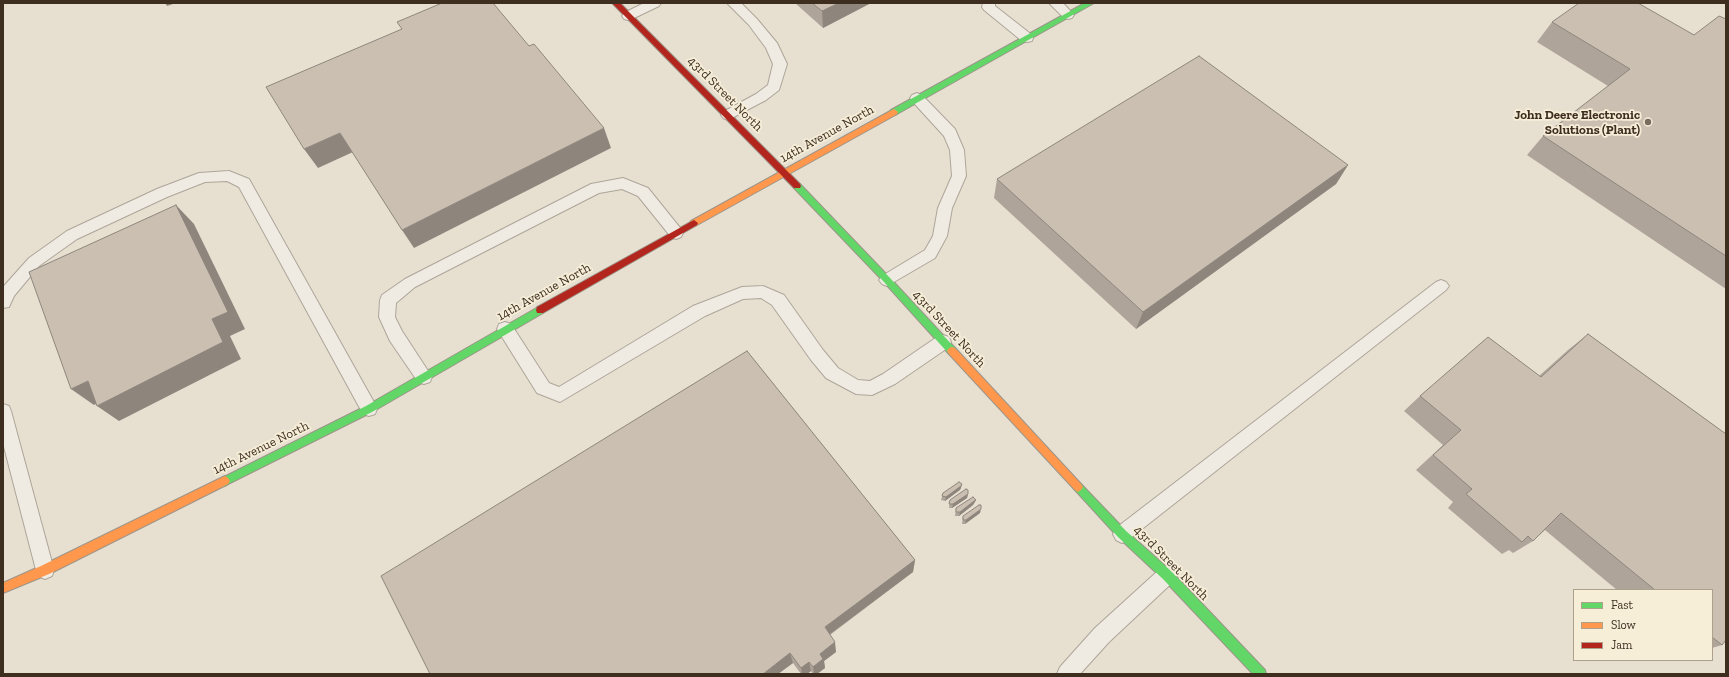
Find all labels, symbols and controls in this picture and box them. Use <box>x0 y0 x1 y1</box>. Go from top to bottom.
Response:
street label: 43rd Street North <box>684 53 766 135</box>
street label: 14th Avenue North <box>777 102 877 166</box>
place label: John Deere Electronic Solutions (Plant) <box>1514 107 1640 138</box>
marker: John Deere Electronic Solutions (Plant) <box>1643 117 1653 127</box>
street label: 14th Avenue North <box>494 260 594 324</box>
street label: 43rd Street North <box>909 287 989 371</box>
street label: 14th Avenue North <box>211 418 311 478</box>
street label: 43rd Street North <box>1130 522 1212 604</box>
legend <box>1573 589 1713 661</box>
text: Fast <box>1611 598 1633 612</box>
text: Slow <box>1611 618 1636 632</box>
text: Jam <box>1611 638 1632 652</box>

